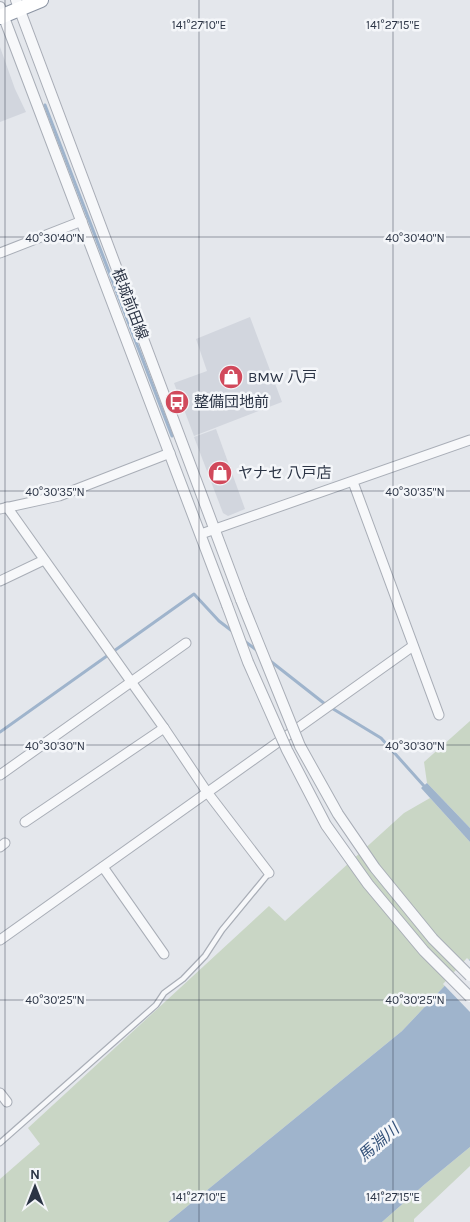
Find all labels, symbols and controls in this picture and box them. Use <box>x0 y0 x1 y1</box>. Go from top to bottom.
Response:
text: 141°27'10"E <box>172 18 226 32</box>
text: 141°27'15"E <box>366 18 420 32</box>
text: 40°30'40"N <box>25 231 85 245</box>
text: 40°30'40"N <box>385 231 445 245</box>
street label: 根城前田線 <box>108 266 152 342</box>
shop icon: BMW 八戸 <box>218 364 244 390</box>
place label: BMW 八戸 <box>248 368 317 386</box>
bus stop icon: 整備団地前 <box>164 389 190 415</box>
place label: 整備団地前 <box>194 393 269 411</box>
shop icon: ヤナセ 八戸店 <box>207 460 233 486</box>
place label: ヤナセ 八戸店 <box>238 464 332 482</box>
text: 40°30'35"N <box>25 485 85 499</box>
text: 40°30'35"N <box>385 485 445 499</box>
text: 40°30'30"N <box>25 739 85 753</box>
text: 40°30'30"N <box>385 739 445 753</box>
text: 40°30'25"N <box>25 993 85 1007</box>
text: 40°30'25"N <box>385 993 445 1007</box>
water label: 馬淵川 <box>354 1118 404 1165</box>
north arrow <box>10 1162 60 1212</box>
text: N <box>30 1166 40 1183</box>
text: 141°27'10"E <box>172 1190 226 1204</box>
text: 141°27'15"E <box>366 1190 420 1204</box>

